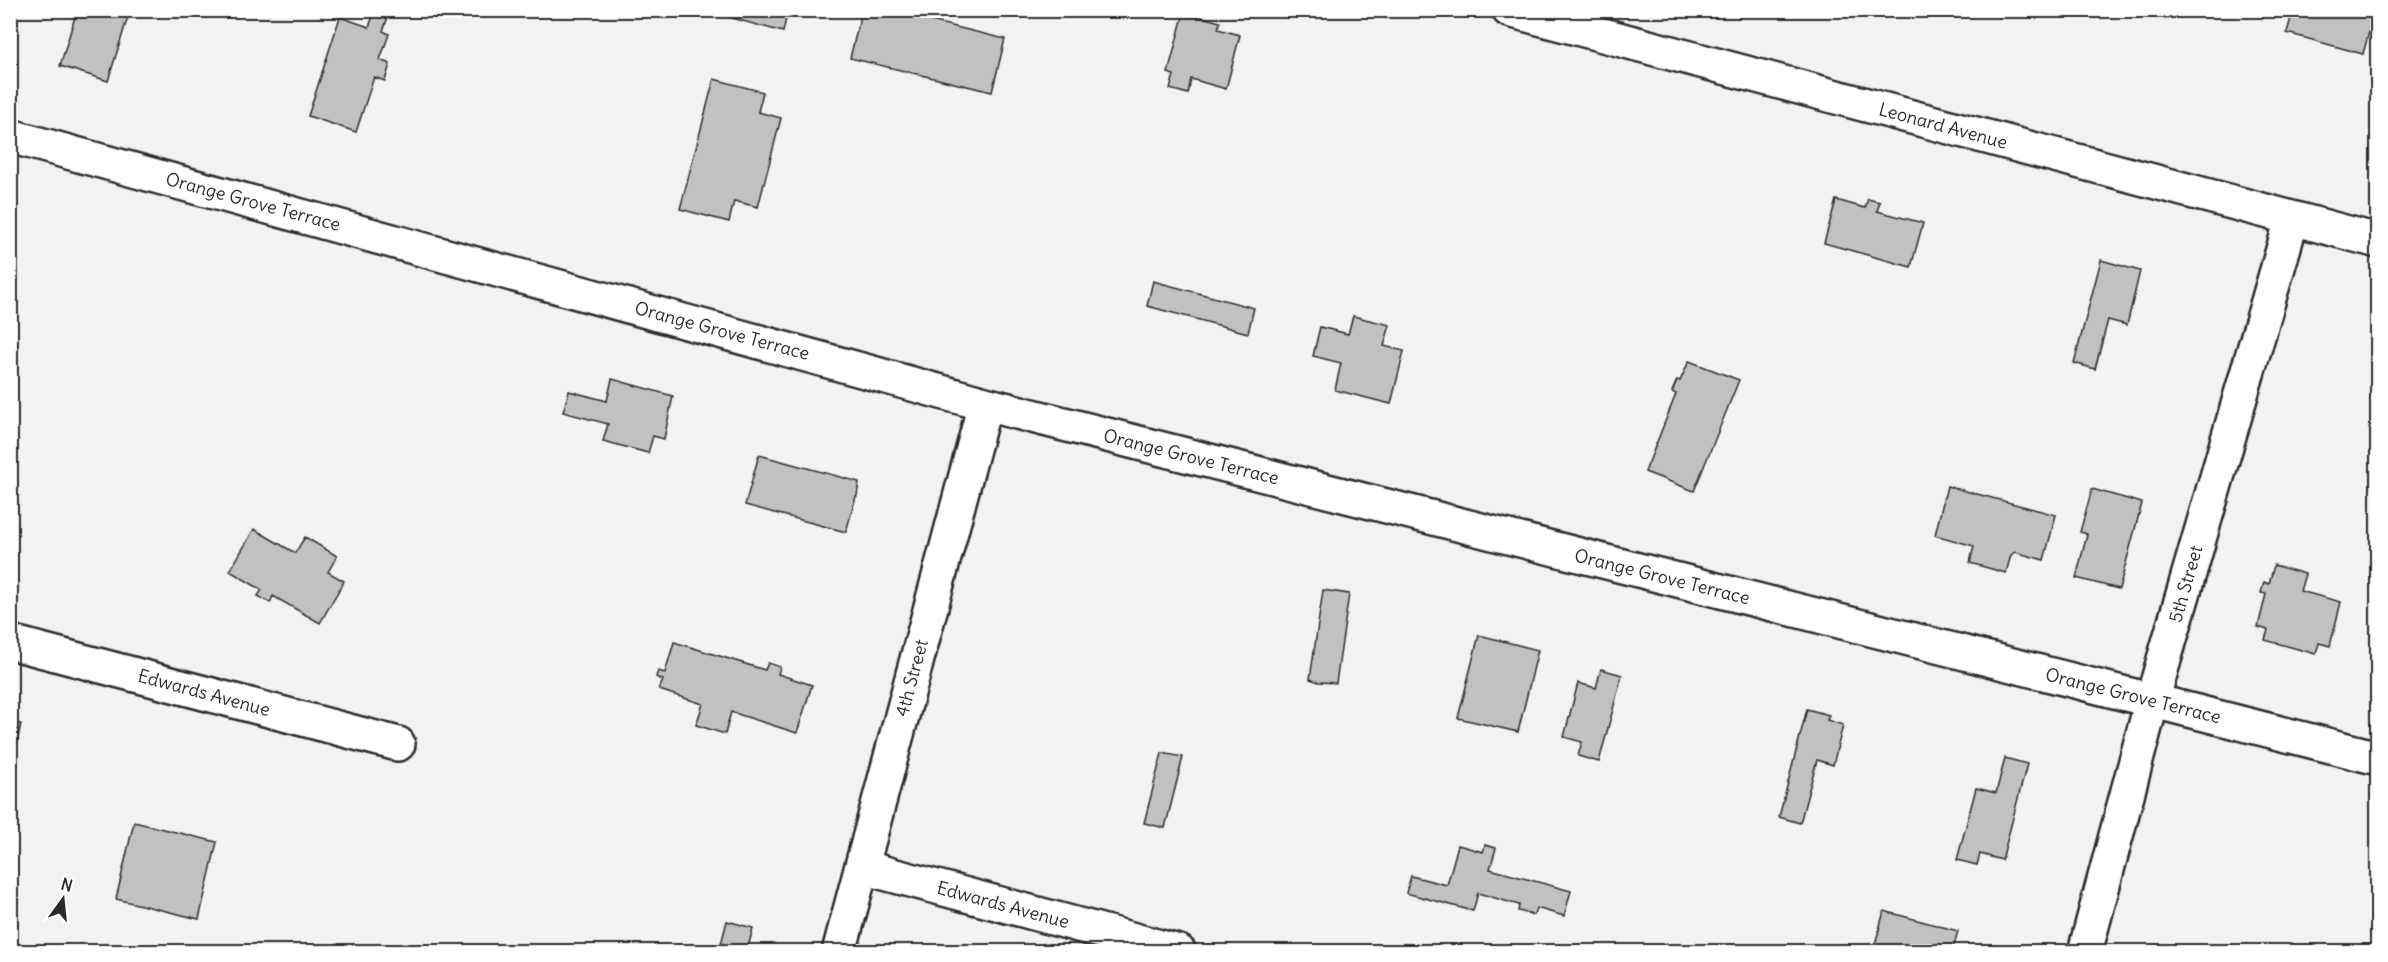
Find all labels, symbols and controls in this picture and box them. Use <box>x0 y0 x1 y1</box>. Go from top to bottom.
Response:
street label: Leonard Avenue <box>1876 97 2010 154</box>
street label: Orange Grove Terrace <box>163 167 343 236</box>
street label: Orange Grove Terrace <box>632 296 812 365</box>
street label: Orange Grove Terrace <box>1101 424 1281 489</box>
street label: 5th Street <box>2164 543 2207 625</box>
street label: Orange Grove Terrace <box>1572 544 1752 609</box>
street label: 4th Street <box>890 637 933 719</box>
street label: Orange Grove Terrace <box>2043 663 2223 728</box>
street label: Edwards Avenue <box>136 664 273 721</box>
north arrow <box>33 869 93 929</box>
text: N <box>59 873 75 896</box>
street label: Edwards Avenue <box>935 876 1072 933</box>

